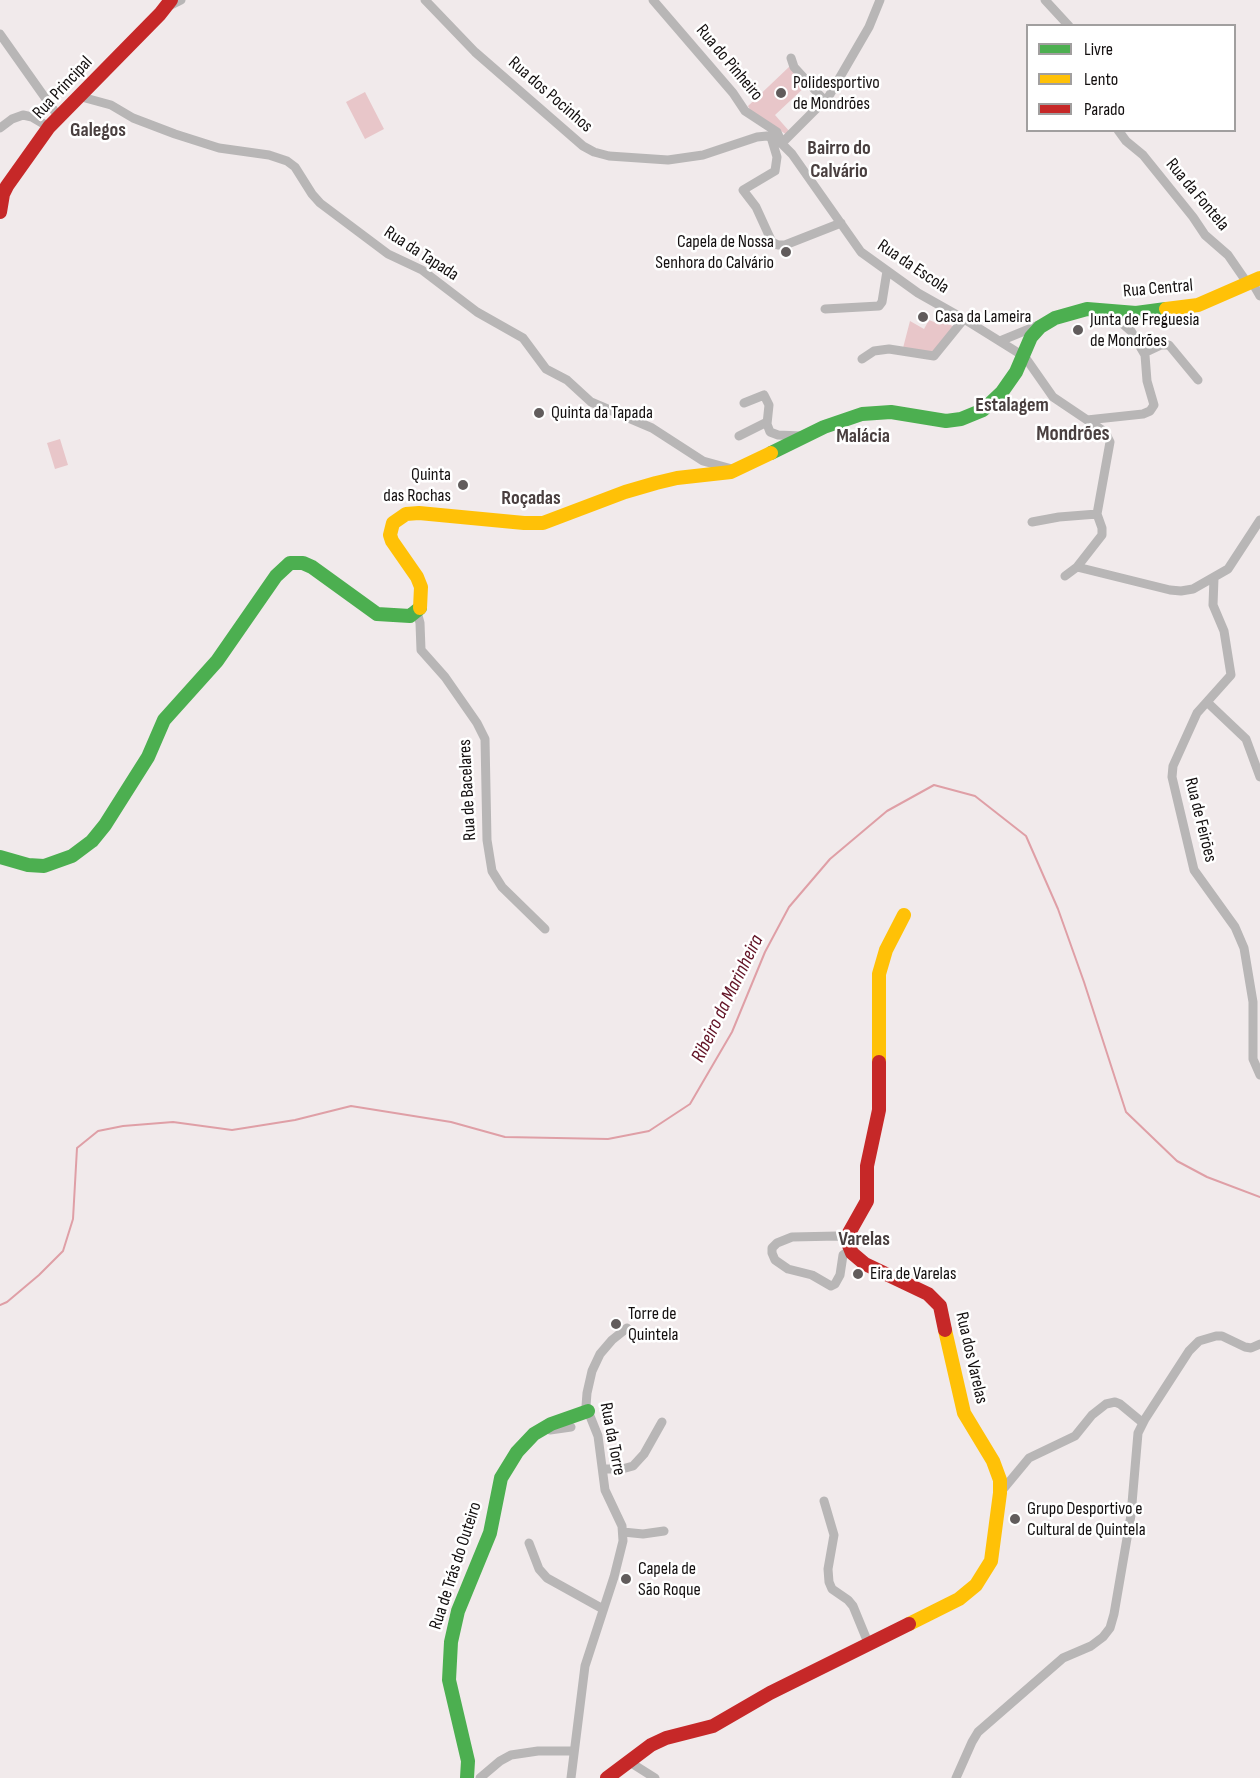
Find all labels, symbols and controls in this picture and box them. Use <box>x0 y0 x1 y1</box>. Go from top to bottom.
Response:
street label: Rua do Pinheiro <box>691 21 767 105</box>
legend <box>1026 24 1236 132</box>
text: Livre <box>1084 39 1113 60</box>
street label: Rua Principal <box>29 52 97 124</box>
street label: Rua dos Pocinhos <box>503 52 597 138</box>
text: Lento <box>1084 69 1118 90</box>
place label: Polidesportivo de Mondrões <box>793 72 880 115</box>
marker: Polidesportivo de Mondrões <box>774 86 788 100</box>
text: Parado <box>1084 99 1125 120</box>
district label: Galegos <box>70 119 126 143</box>
district label: Bairro do Calvário <box>807 137 871 184</box>
street label: Rua da Fontela <box>1161 154 1233 236</box>
street label: Rua da Tapada <box>380 222 462 286</box>
place label: Capela de Nossa Senhora do Calvário <box>655 231 774 274</box>
street label: Rua da Escola <box>873 235 953 299</box>
marker: Capela de Nossa Senhora do Calvário <box>779 245 793 259</box>
street label: Rua Central <box>1122 275 1194 303</box>
place label: Casa da Lameira <box>935 306 1031 328</box>
place label: Junta de Freguesia de Mondrões <box>1090 309 1199 352</box>
marker: Casa da Lameira <box>916 310 930 324</box>
marker: Junta de Freguesia de Mondrões <box>1071 323 1085 337</box>
district label: Estalagem <box>975 394 1049 418</box>
place label: Quinta da Tapada <box>551 402 653 424</box>
marker: Quinta da Tapada <box>532 406 546 420</box>
district label: Mondrões <box>1036 422 1110 448</box>
district label: Malácia <box>836 425 890 449</box>
place label: Quinta das Rochas <box>383 464 451 506</box>
marker: Quinta das Rochas <box>456 478 470 492</box>
district label: Roçadas <box>501 487 561 511</box>
street label: Rua de Bacelares <box>455 739 481 841</box>
street label: Rua de Feirões <box>1179 775 1221 865</box>
water label: Ribeiro da Marinheira <box>687 931 769 1067</box>
district label: Varelas <box>838 1228 890 1252</box>
place label: Eira de Varelas <box>870 1263 956 1285</box>
marker: Eira de Varelas <box>851 1267 865 1281</box>
place label: Torre de Quintela <box>628 1303 678 1346</box>
street label: Rua dos Varelas <box>950 1310 992 1406</box>
marker: Torre de Quintela <box>609 1317 623 1331</box>
street label: Rua da Torre <box>594 1401 630 1477</box>
place label: Grupo Desportivo e Cultural de Quintela <box>1027 1498 1146 1540</box>
street label: Rua de Trás do Outeiro <box>425 1499 487 1633</box>
marker: Grupo Desportivo e Cultural de Quintela <box>1008 1512 1022 1526</box>
place label: Capela de São Roque <box>638 1558 701 1600</box>
marker: Capela de São Roque <box>619 1572 633 1586</box>

